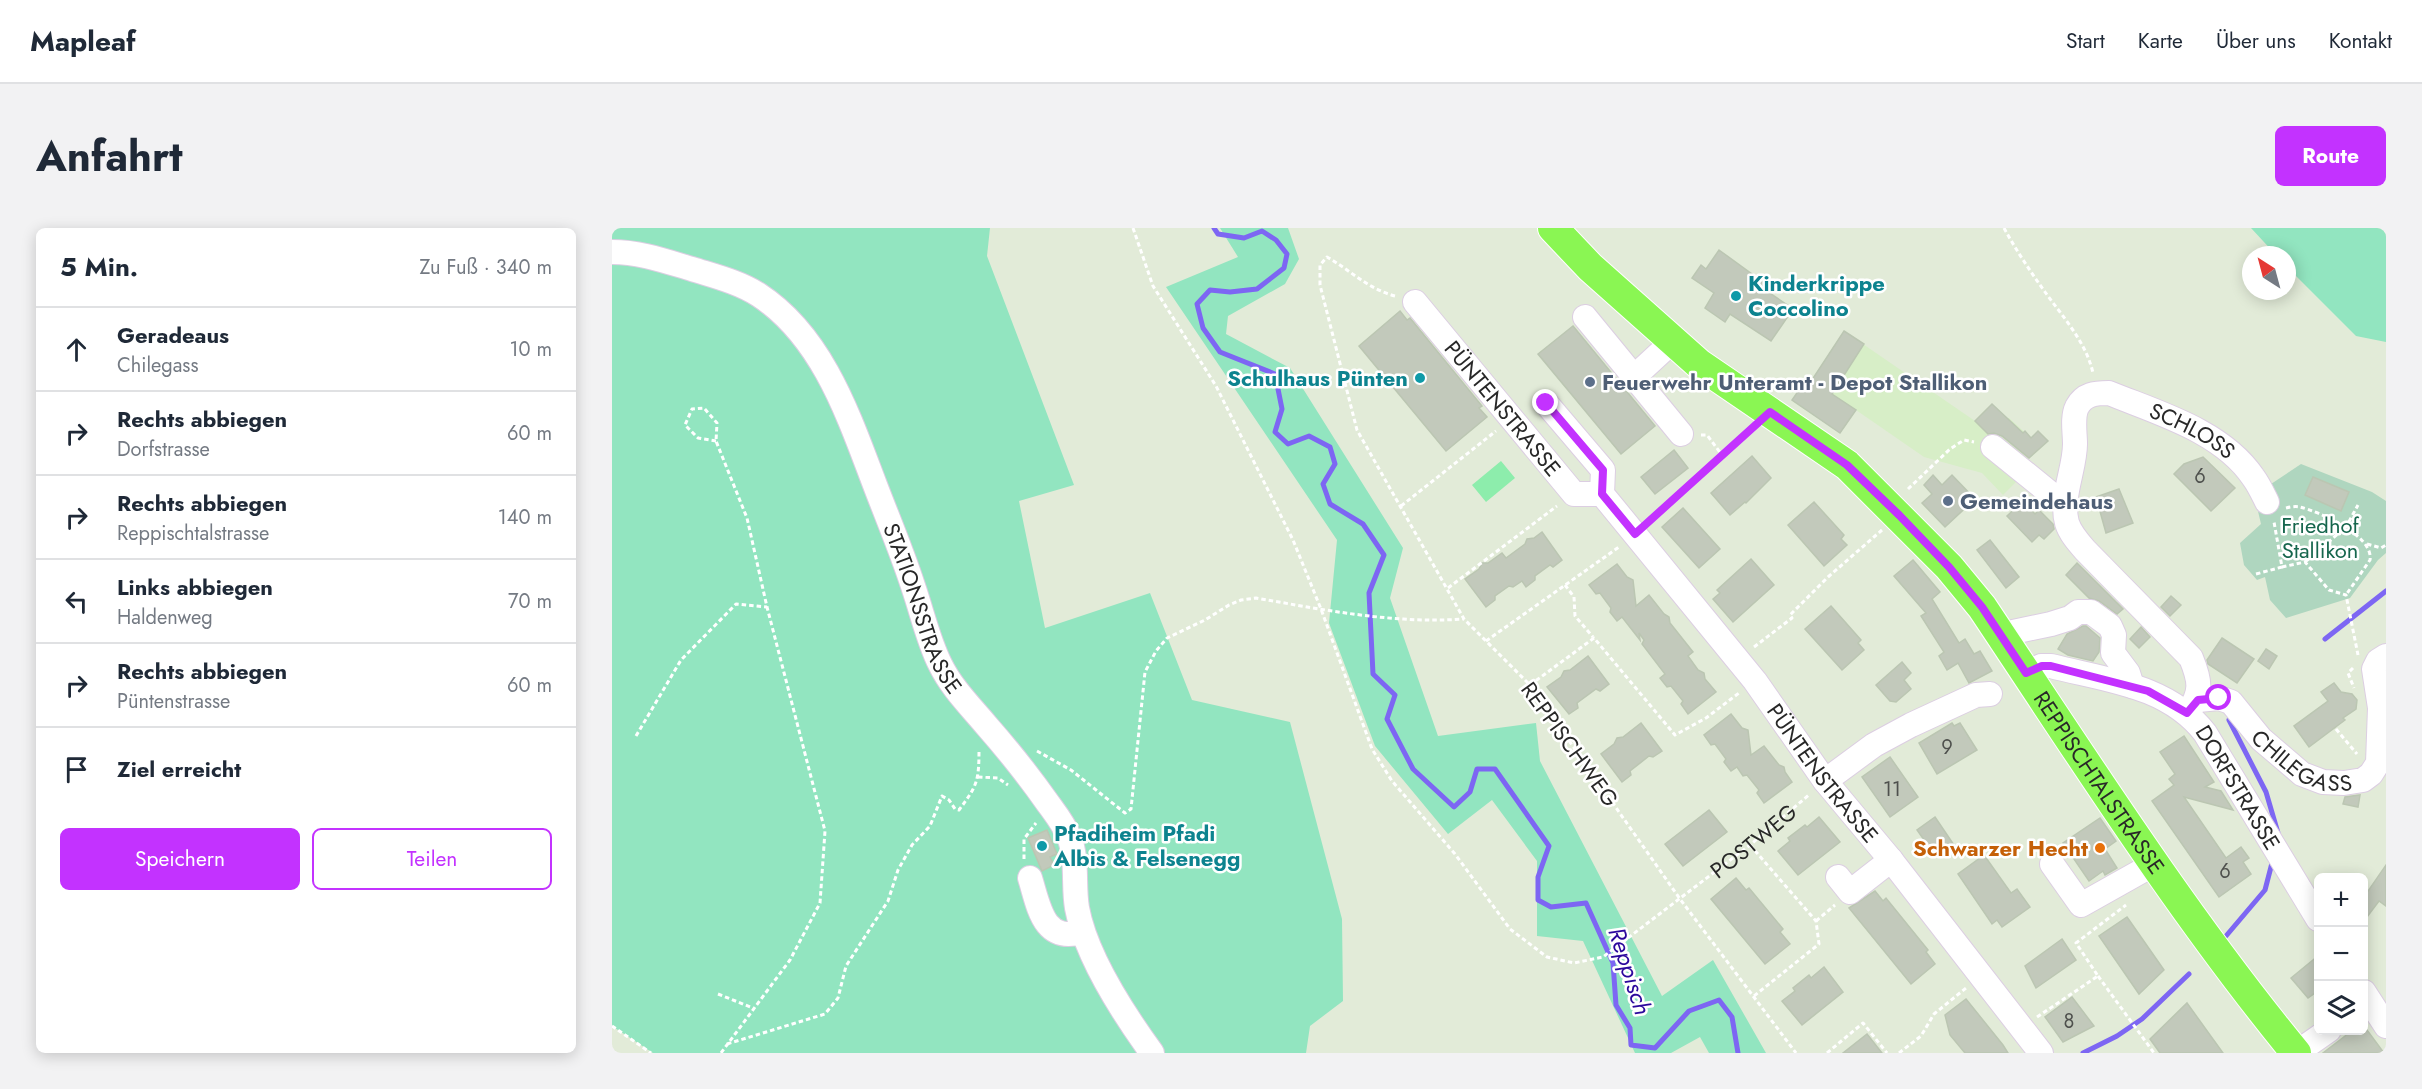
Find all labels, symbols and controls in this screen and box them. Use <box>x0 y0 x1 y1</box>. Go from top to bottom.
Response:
text: Mapleaf <box>30 21 136 62</box>
text: Start <box>2066 26 2105 56</box>
text: Karte <box>2138 26 2183 56</box>
text: Über uns <box>2216 26 2296 56</box>
text: Kontakt <box>2329 26 2392 56</box>
text: Anfahrt <box>36 126 183 187</box>
button: Route <box>2275 126 2386 186</box>
north arrow <box>2242 246 2296 300</box>
text: 5 Min. <box>60 248 138 286</box>
text: Zu Fuß · 340 m <box>420 253 552 282</box>
place label: Kinderkrippe Coccolino <box>1748 267 1885 324</box>
marker: Kinderkrippe Coccolino <box>1729 289 1743 303</box>
text: Geradeaus <box>117 319 229 351</box>
icon: ahead <box>60 333 93 366</box>
street label: PÜNTENSTRASSE <box>1437 333 1569 483</box>
text: 10 m <box>509 335 552 364</box>
text: Chilegass <box>117 351 198 380</box>
place label: Schulhaus Pünten <box>1227 362 1408 394</box>
place label: Feuerwehr Unteramt - Depot Stallikon <box>1602 366 1987 398</box>
marker: Schulhaus Pünten <box>1413 371 1427 385</box>
marker: Feuerwehr Unteramt - Depot Stallikon <box>1583 375 1597 389</box>
route end <box>1532 389 1558 415</box>
street label: SCHLOSS <box>2145 394 2243 466</box>
text: Rechts abbiegen <box>117 403 287 435</box>
icon: right <box>60 417 93 450</box>
text: 60 m <box>507 419 552 448</box>
text: Dorfstrasse <box>117 435 210 464</box>
house number: 6 <box>2194 462 2206 491</box>
place label: Gemeindehaus <box>1960 485 2113 517</box>
text: Rechts abbiegen <box>117 487 287 519</box>
marker: Gemeindehaus <box>1941 494 1955 508</box>
icon: right <box>60 501 93 534</box>
text: 140 m <box>498 503 552 532</box>
park label: Friedhof Stallikon <box>2281 509 2359 566</box>
street label: STATIONSSTRASSE <box>875 518 970 701</box>
text: Reppischtalstrasse <box>117 519 269 548</box>
text: Links abbiegen <box>117 571 273 603</box>
icon: left <box>60 585 93 618</box>
text: 70 m <box>508 587 552 616</box>
text: Haldenweg <box>117 603 213 632</box>
text: Rechts abbiegen <box>117 655 287 687</box>
icon: right <box>60 669 93 702</box>
text: 60 m <box>507 671 552 700</box>
street label: REPPISCHWEG <box>1514 675 1626 813</box>
route start <box>2205 684 2231 710</box>
street label: REPPISCHTALSTRASSE <box>2026 685 2173 880</box>
text: Püntenstrasse <box>117 687 230 716</box>
street label: PÜNTENSTRASSE <box>1759 697 1886 850</box>
street label: DORFSTRASSE <box>2188 719 2288 856</box>
street label: CHILEGASS <box>2244 723 2354 799</box>
house number: 9 <box>1941 733 1953 762</box>
icon: arrive <box>60 753 93 786</box>
text: Ziel erreicht <box>117 753 241 785</box>
house number: 11 <box>1883 775 1901 804</box>
street label: POSTWEG <box>1703 796 1804 886</box>
place label: Pfadiheim Pfadi Albis & Felsenegg <box>1053 817 1240 874</box>
button: Speichern <box>60 828 300 890</box>
button: Teilen <box>312 828 552 890</box>
place label: Schwarzer Hecht <box>1913 832 2088 864</box>
marker: Pfadiheim Pfadi Albis & Felsenegg <box>1035 839 1049 853</box>
marker: Schwarzer Hecht <box>2093 841 2107 855</box>
house number: 6 <box>2219 857 2231 886</box>
map controls <box>2314 873 2368 1035</box>
button: + <box>2314 873 2368 927</box>
water label: Reppisch <box>1599 923 1661 1019</box>
button: − <box>2314 927 2368 981</box>
button: layers <box>2314 981 2368 1035</box>
house number: 8 <box>2064 1007 2074 1036</box>

